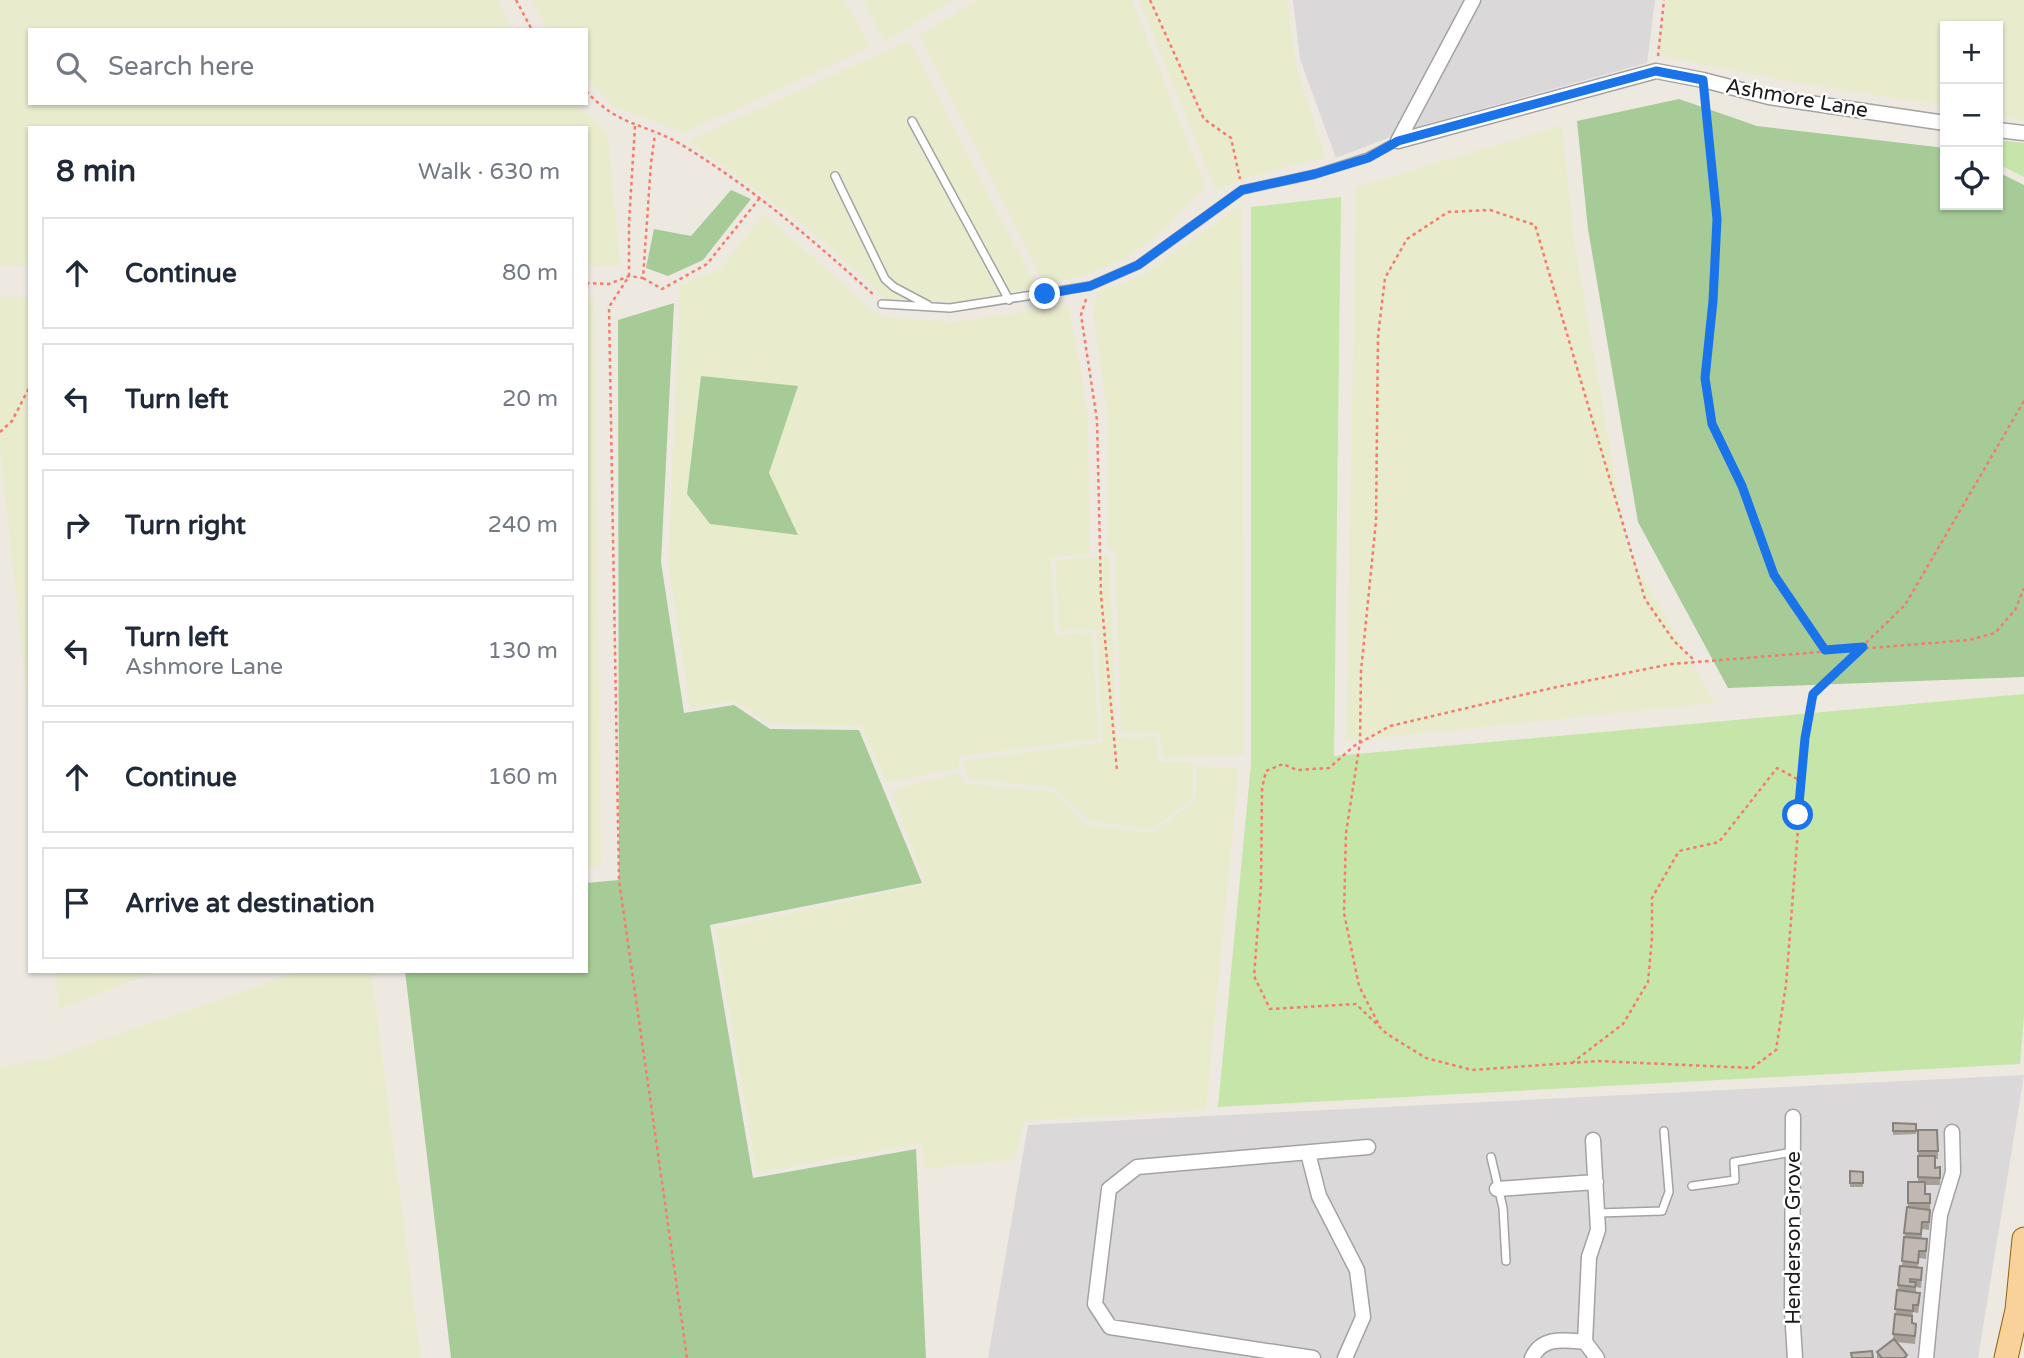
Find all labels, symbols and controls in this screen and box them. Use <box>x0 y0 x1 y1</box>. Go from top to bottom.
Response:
map controls <box>1940 21 2003 210</box>
button: + <box>1940 21 2003 84</box>
search box <box>28 28 588 105</box>
icon: search <box>52 48 90 86</box>
text: Search here <box>108 51 254 82</box>
street label: Ashmore Lane <box>1724 74 1870 123</box>
button: − <box>1940 84 2003 147</box>
button: locate <box>1940 147 2003 210</box>
text: 8 min <box>56 153 136 190</box>
text: Walk · 630 m <box>418 158 560 186</box>
icon: ahead <box>58 254 96 292</box>
text: Continue <box>125 258 237 289</box>
text: 80 m <box>502 259 558 287</box>
route end <box>1029 278 1060 309</box>
icon: left <box>58 380 96 418</box>
text: Turn left <box>125 384 228 415</box>
text: 20 m <box>502 385 558 413</box>
icon: right <box>58 506 96 544</box>
text: Turn right <box>125 510 246 541</box>
text: 240 m <box>488 511 558 539</box>
text: Turn left <box>125 622 228 653</box>
icon: left <box>58 632 96 670</box>
text: 130 m <box>488 637 558 665</box>
text: Ashmore Lane <box>125 653 283 681</box>
icon: ahead <box>58 758 96 796</box>
text: Continue <box>125 762 237 793</box>
text: 160 m <box>488 763 558 791</box>
route start <box>1782 799 1813 830</box>
icon: arrive <box>58 884 96 922</box>
text: Arrive at destination <box>125 888 375 919</box>
street label: Henderson Grove <box>1781 1151 1806 1325</box>

